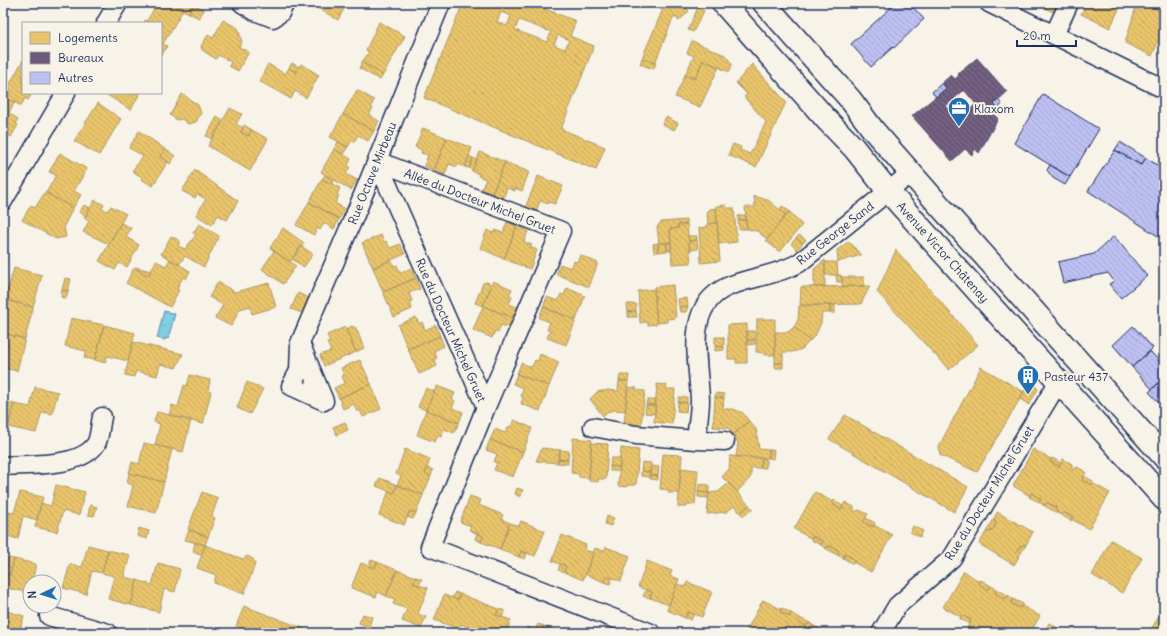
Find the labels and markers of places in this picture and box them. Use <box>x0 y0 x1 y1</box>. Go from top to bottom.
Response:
office icon: Klaxom <box>946 95 972 128</box>
place label: Klaxom <box>974 101 1014 116</box>
building icon: Pasteur 437 <box>1015 363 1041 396</box>
place label: Pasteur 437 <box>1044 369 1108 384</box>

